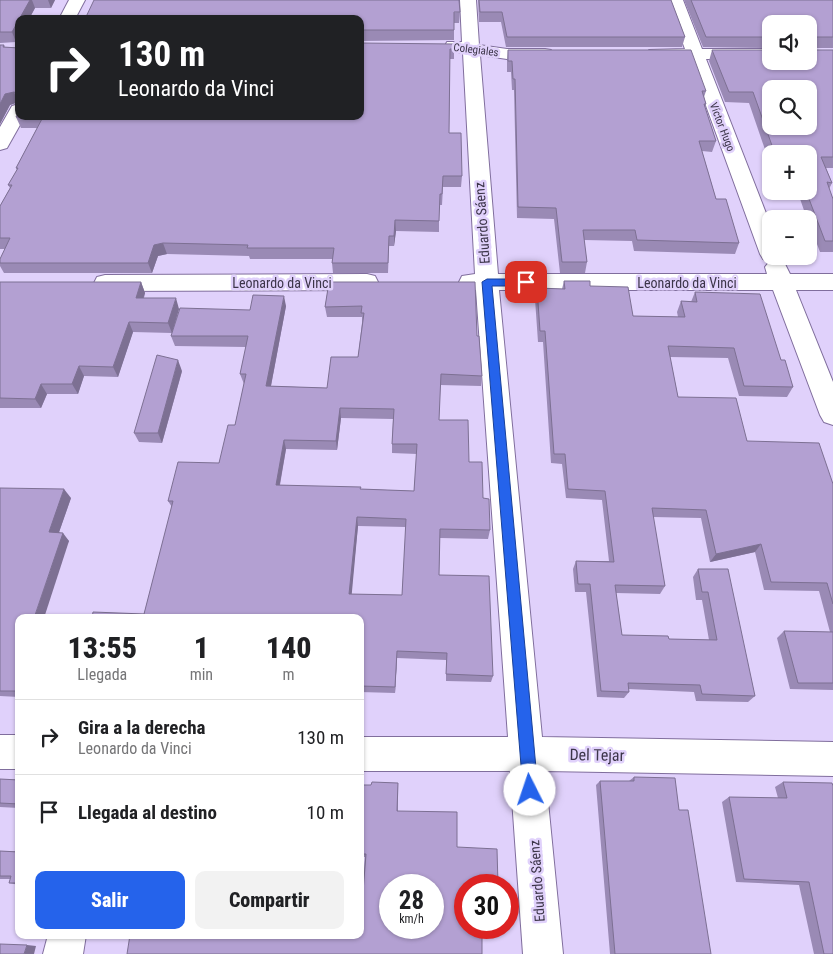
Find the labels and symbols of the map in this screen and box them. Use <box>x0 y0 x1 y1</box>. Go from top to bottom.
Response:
street label: Colegiales <box>453 41 499 59</box>
street label: Víctor Hugo <box>707 101 737 154</box>
street label: Eduardo Sáenz <box>471 182 493 264</box>
pin <box>505 261 547 303</box>
street label: Leonardo da Vinci <box>232 275 332 291</box>
street label: Leonardo da Vinci <box>637 275 737 291</box>
street label: Del Tejar <box>569 745 625 765</box>
position arrow <box>503 763 555 815</box>
street label: Eduardo Sáenz <box>526 840 548 922</box>
speed limit sign: 30 <box>454 874 519 939</box>

